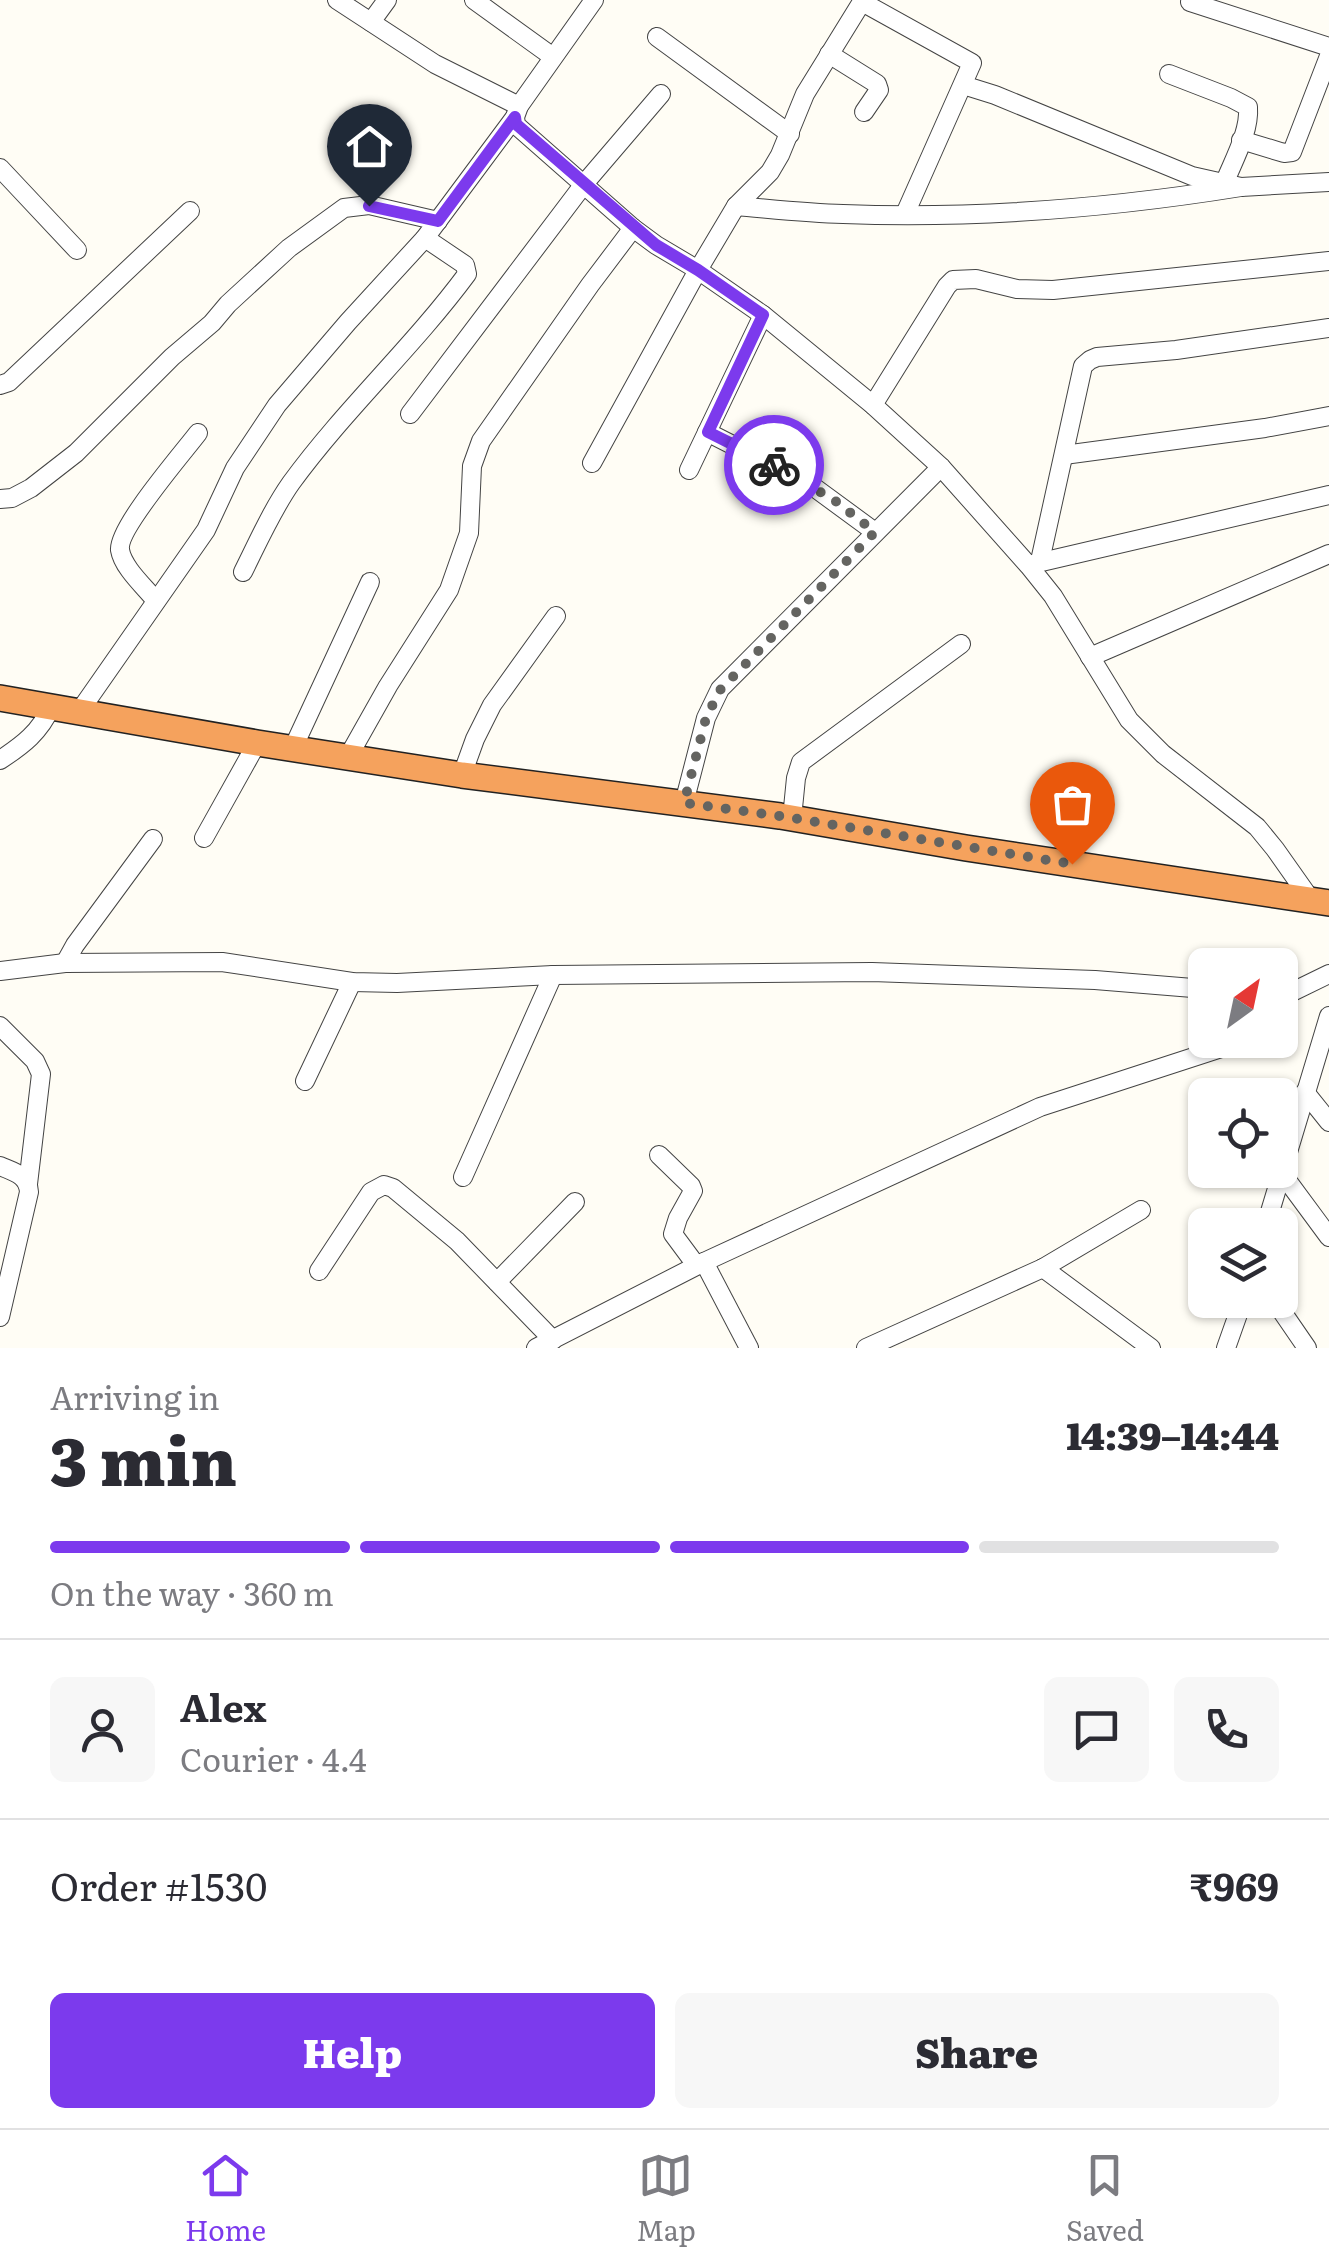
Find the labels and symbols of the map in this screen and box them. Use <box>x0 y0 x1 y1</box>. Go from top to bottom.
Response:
pin <box>327 104 412 207</box>
courier <box>724 415 824 515</box>
pin <box>1030 762 1115 865</box>
north arrow <box>1188 948 1298 1058</box>

